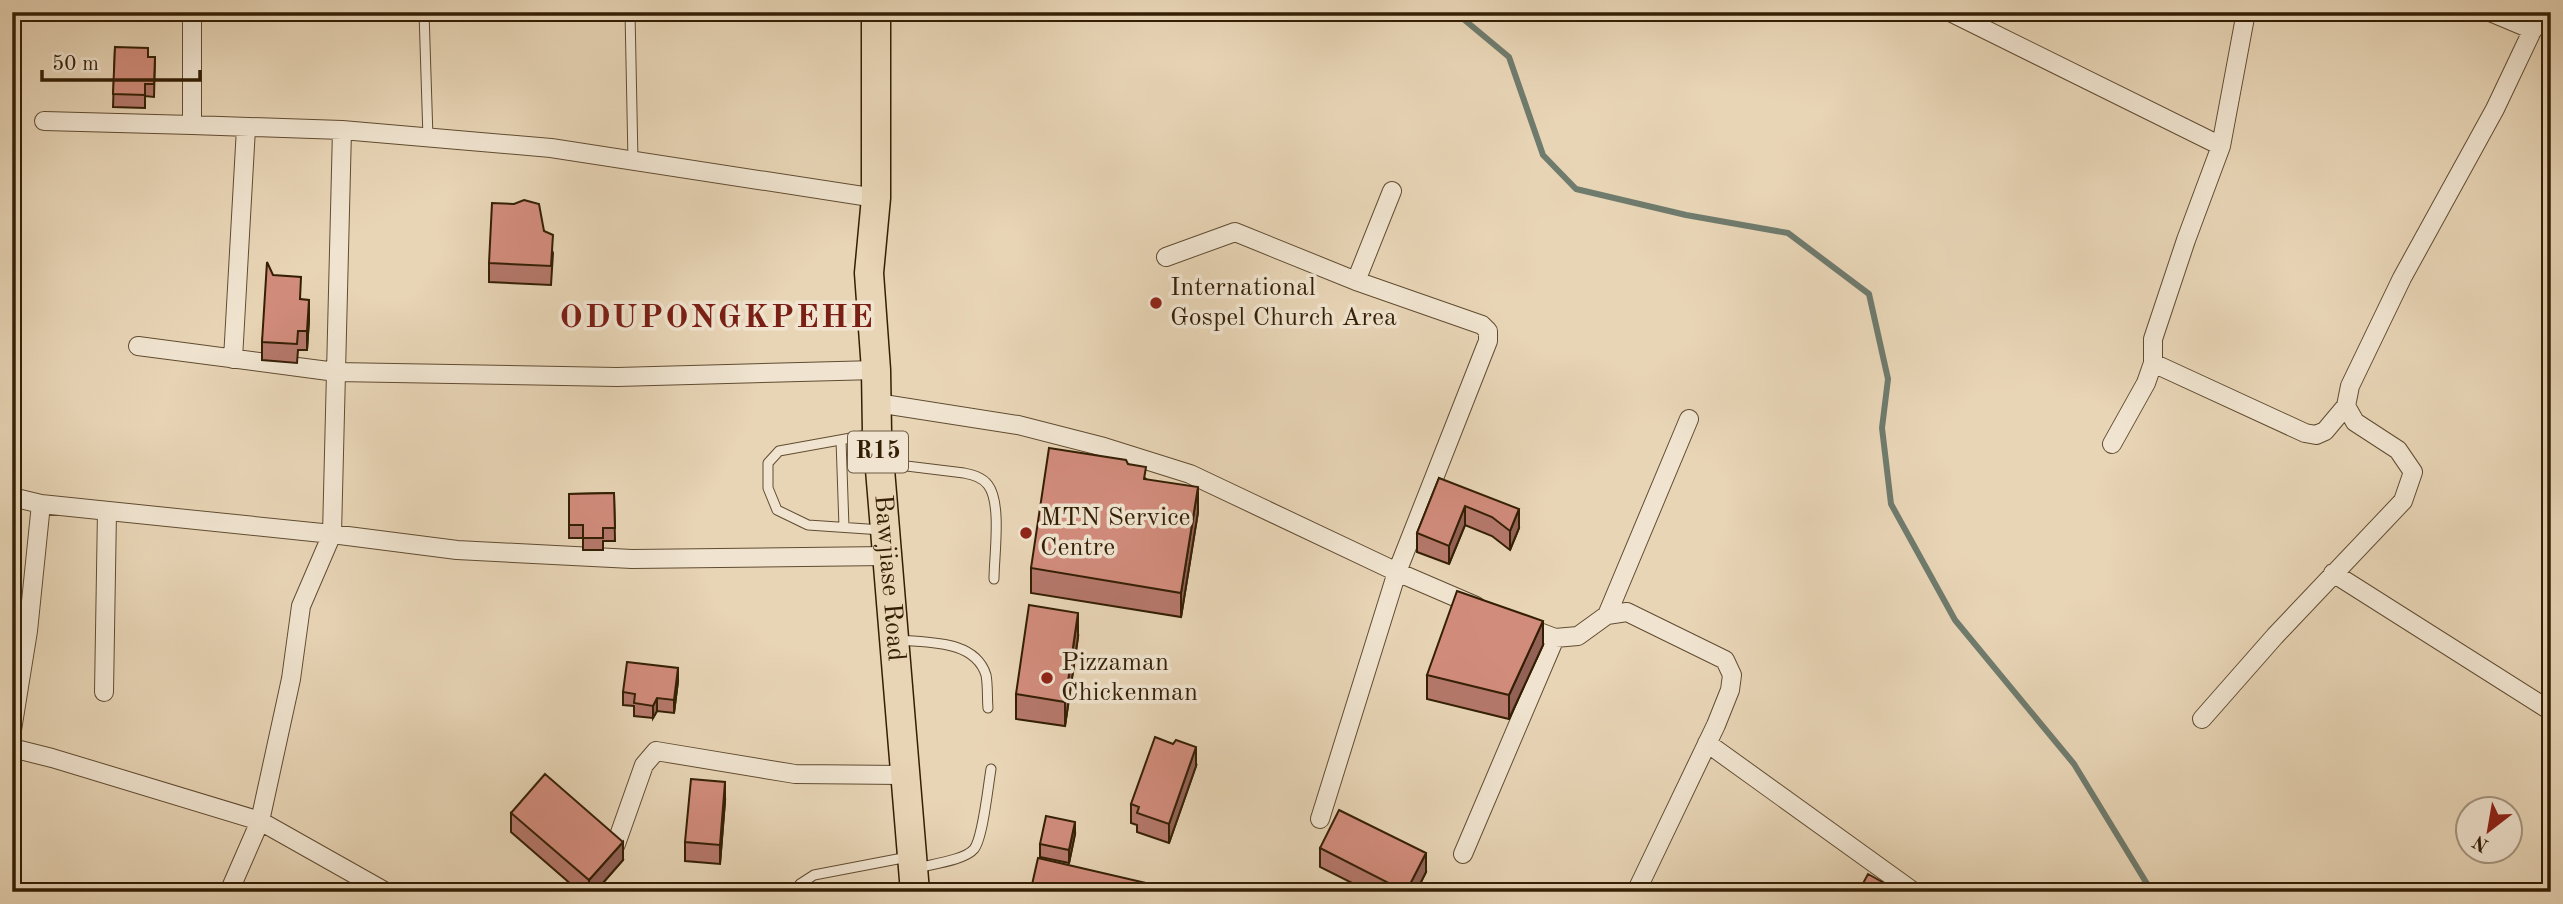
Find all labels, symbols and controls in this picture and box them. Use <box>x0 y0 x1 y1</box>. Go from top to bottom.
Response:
scale bar <box>42 38 200 82</box>
text: 50 m <box>52 54 99 75</box>
place label: International Gospel Church Area <box>1170 275 1397 331</box>
marker: International Gospel Church Area <box>1148 295 1164 311</box>
district label: ODUPONGKPEHE <box>559 302 875 335</box>
road number: R15 <box>848 432 908 472</box>
street label: Bawjiase Road <box>869 494 909 662</box>
place label: MTN Service Centre <box>1040 505 1191 561</box>
marker: MTN Service Centre <box>1018 525 1034 541</box>
place label: Pizzaman Chickenman <box>1061 650 1198 706</box>
marker: Pizzaman Chickenman <box>1039 670 1055 686</box>
north arrow <box>2454 796 2524 866</box>
text: N <box>2470 830 2493 854</box>

